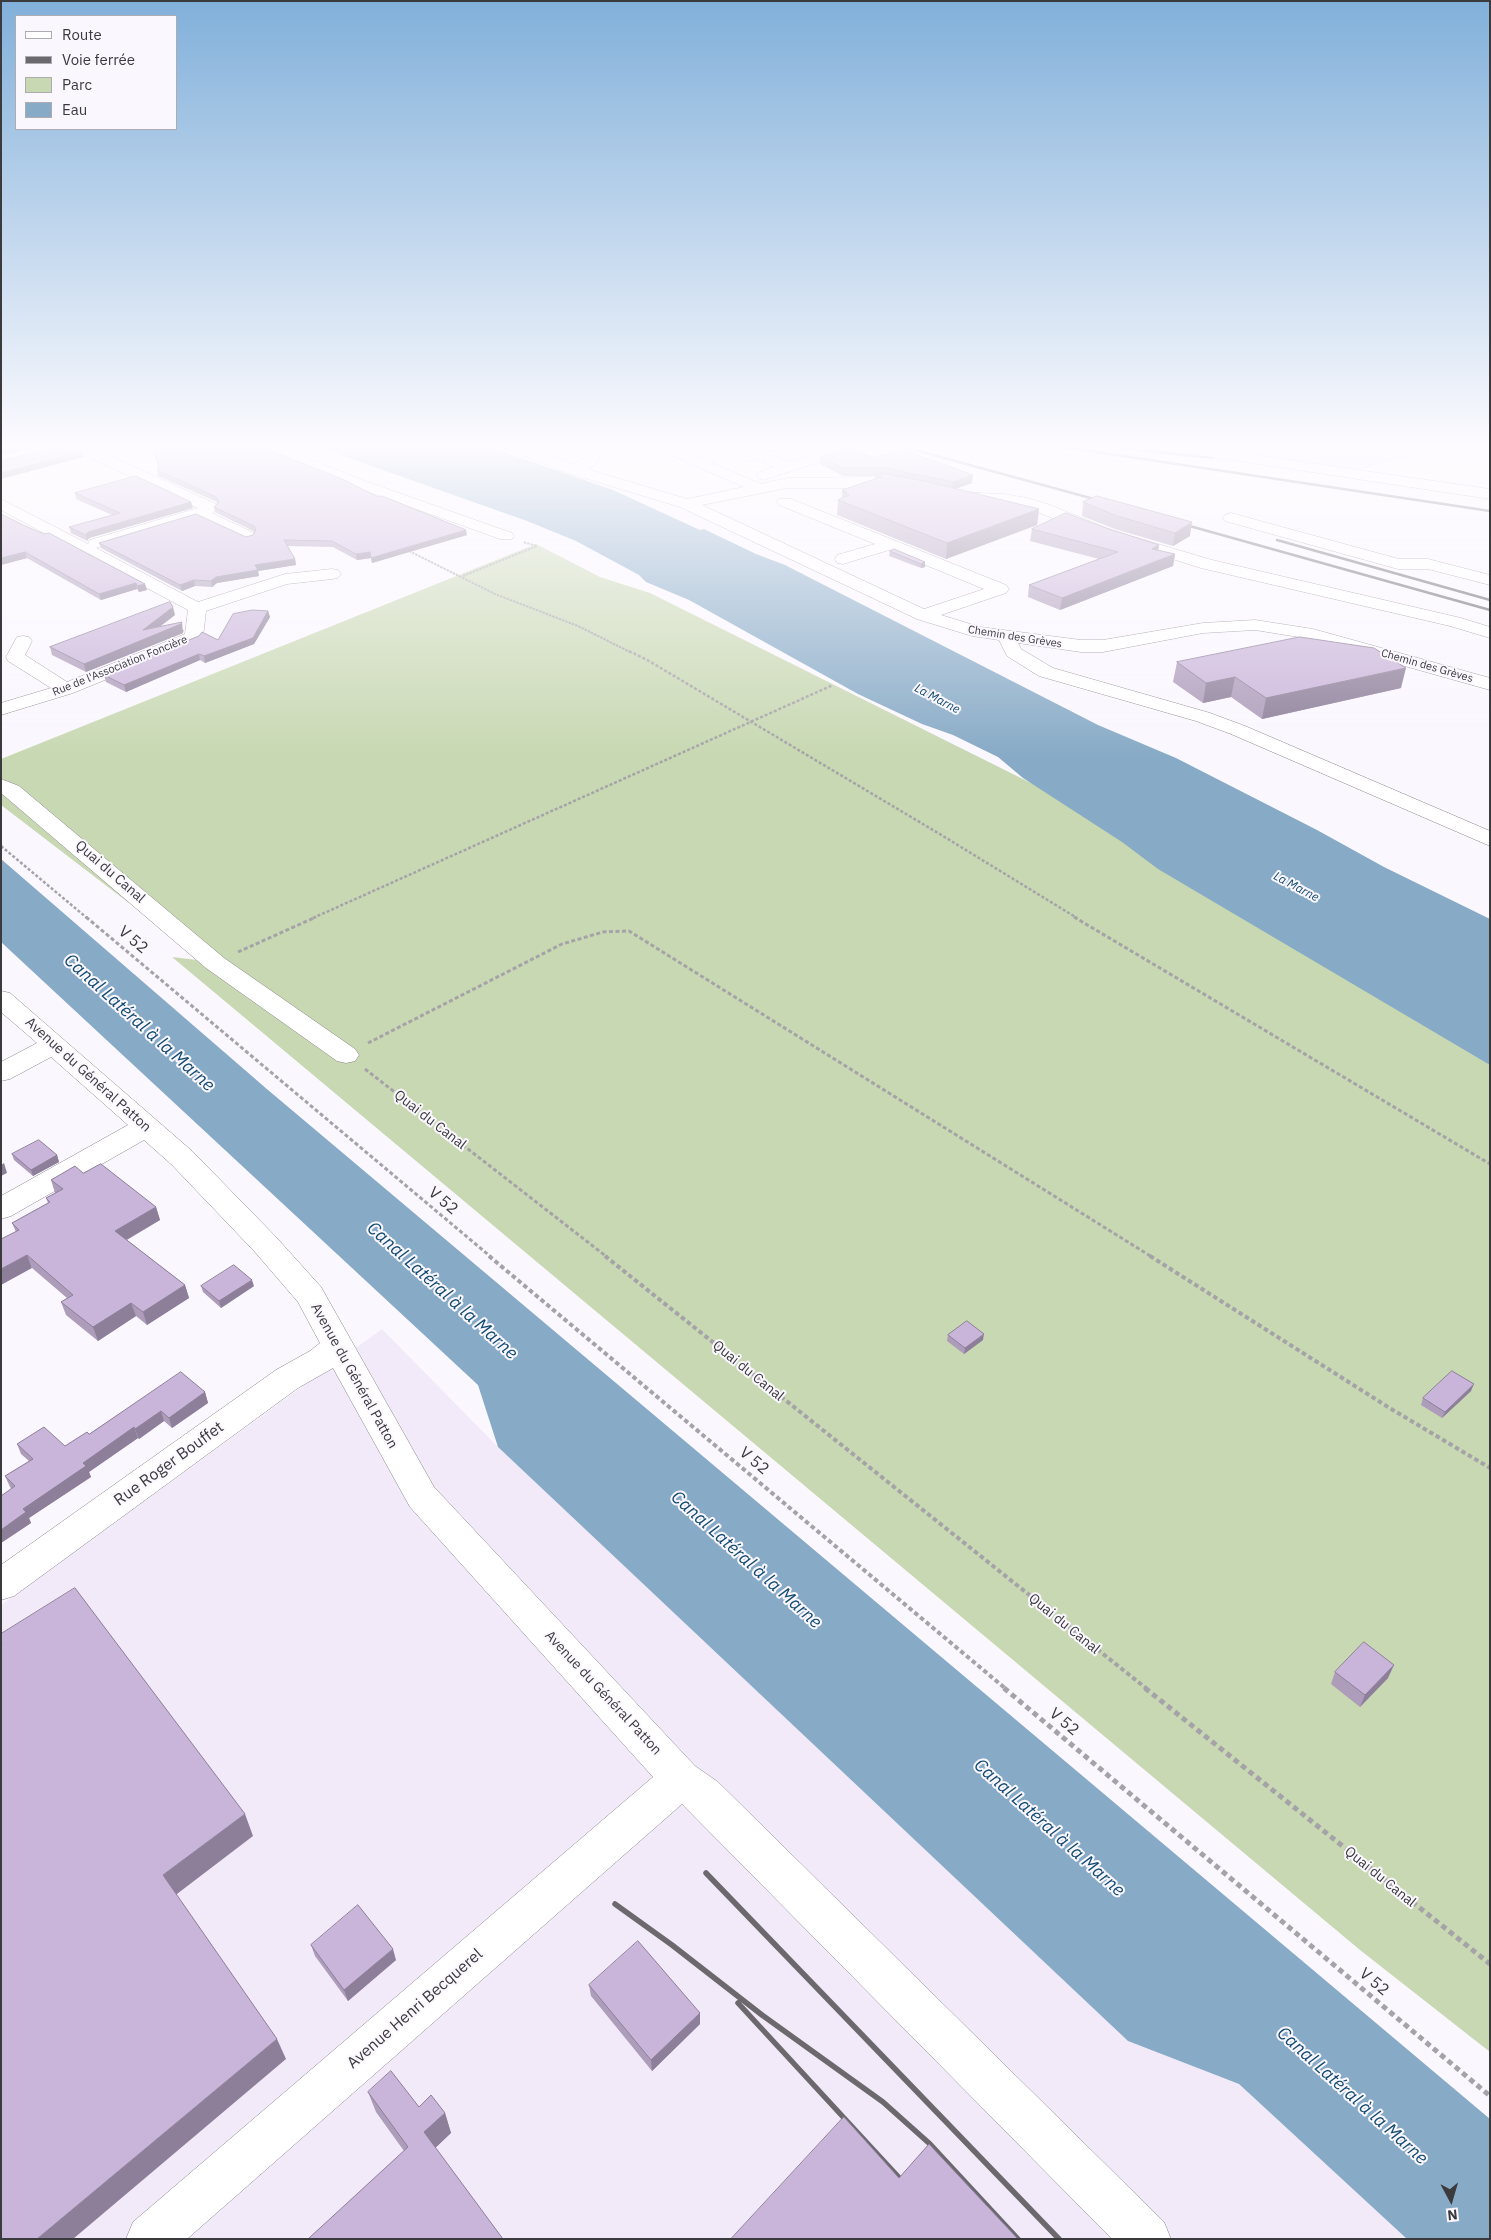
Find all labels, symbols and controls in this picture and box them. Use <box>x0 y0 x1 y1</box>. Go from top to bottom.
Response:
legend <box>15 15 178 130</box>
text: Route <box>62 25 102 44</box>
text: Voie ferrée <box>62 50 135 69</box>
text: Parc <box>62 75 92 94</box>
text: Eau <box>62 100 87 119</box>
street label: Chemin des Grèves <box>967 623 1063 651</box>
street label: Rue de l'Association Foncière <box>51 633 189 699</box>
street label: Chemin des Grèves <box>1380 647 1474 685</box>
water label: La Marne <box>912 681 962 717</box>
street label: Quai du Canal <box>72 837 148 907</box>
water label: La Marne <box>1271 869 1321 905</box>
street label: V 52 <box>114 922 152 958</box>
water label: Canal Latéral à la Marne <box>59 950 219 1096</box>
street label: Avenue du Général Patton <box>22 1014 154 1136</box>
street label: Quai du Canal <box>391 1087 469 1153</box>
street label: V 52 <box>424 1183 462 1219</box>
water label: Canal Latéral à la Marne <box>362 1218 522 1364</box>
street label: Avenue du Général Patton <box>307 1300 401 1452</box>
street label: Quai du Canal <box>709 1337 787 1405</box>
street label: Rue Roger Bouffet <box>110 1418 228 1510</box>
street label: V 52 <box>735 1443 773 1479</box>
water label: Canal Latéral à la Marne <box>666 1487 826 1633</box>
street label: Quai du Canal <box>1025 1590 1103 1658</box>
street label: Avenue du Général Patton <box>541 1628 665 1758</box>
street label: V 52 <box>1045 1704 1083 1740</box>
water label: Canal Latéral à la Marne <box>969 1755 1129 1901</box>
street label: Quai du Canal <box>1341 1843 1419 1911</box>
street label: Avenue Henri Becquerel <box>343 1945 487 2073</box>
street label: V 52 <box>1355 1964 1393 2000</box>
water label: Canal Latéral à la Marne <box>1272 2023 1432 2169</box>
north arrow <box>1426 2175 1476 2225</box>
text: N <box>1447 2205 1459 2224</box>

